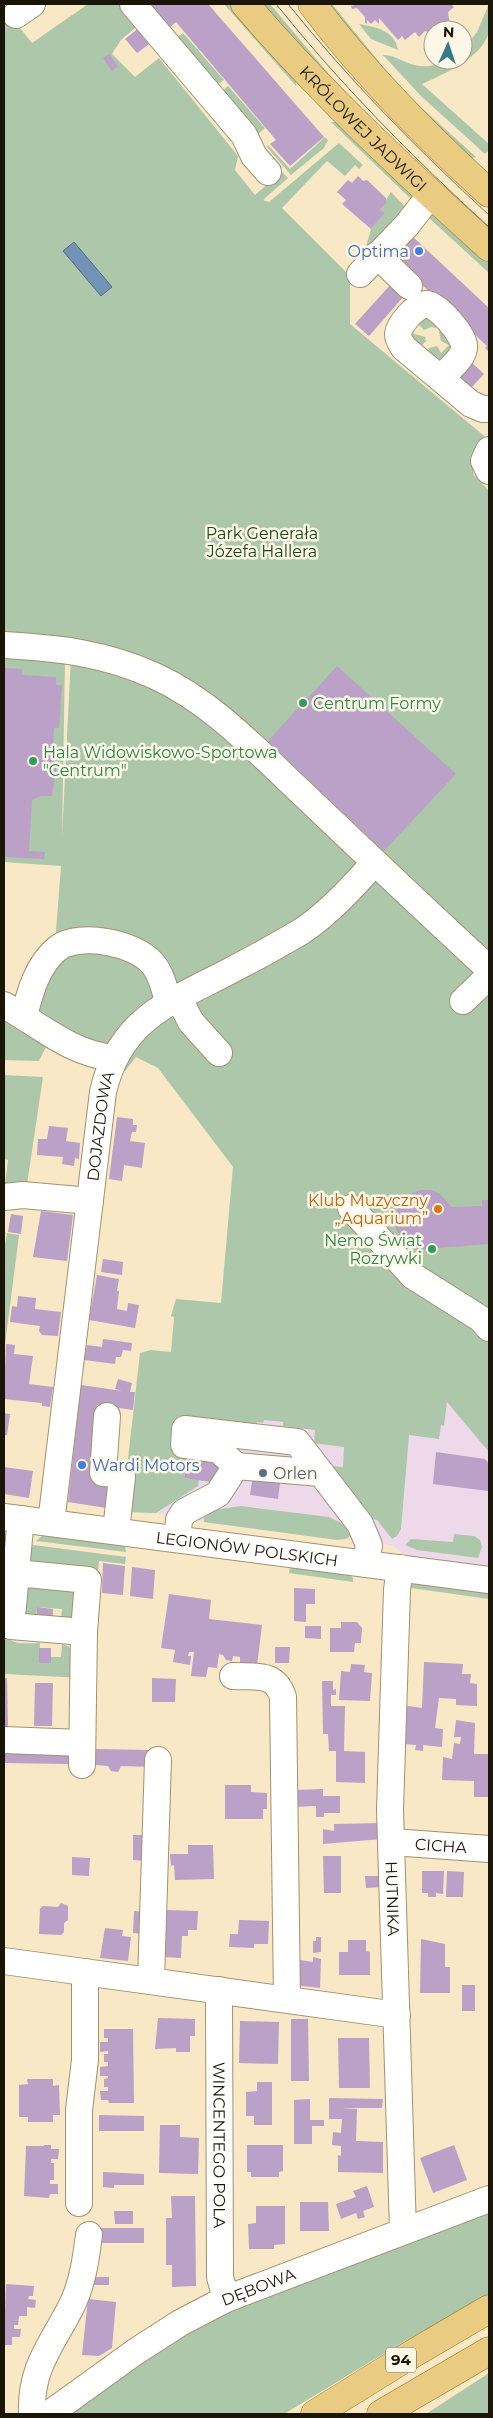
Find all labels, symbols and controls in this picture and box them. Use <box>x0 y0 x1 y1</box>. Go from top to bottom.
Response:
north arrow <box>423 20 473 70</box>
text: N <box>443 23 455 41</box>
street label: KRÓLOWEJ JADWIGI <box>296 62 431 195</box>
place label: Optima <box>348 242 409 261</box>
marker: Optima <box>413 245 425 257</box>
park label: Park Generała Józefa Hallera <box>206 524 318 561</box>
place label: Centrum Formy <box>313 694 441 713</box>
marker: Centrum Formy <box>297 697 309 709</box>
place label: Hala Widowiskowo-Sportowa "Centrum" <box>43 743 277 780</box>
marker: Hala Widowiskowo-Sportowa "Centrum" <box>27 755 39 767</box>
street label: DOJAZDOWA <box>83 1068 119 1182</box>
place label: Klub Muzyczny „Aquarium” <box>308 1191 428 1228</box>
marker: Klub Muzyczny „Aquarium” <box>432 1203 444 1215</box>
place label: Nemo Świat Rozrywki <box>324 1231 423 1268</box>
marker: Nemo Świat Rozrywki <box>426 1243 438 1255</box>
place label: Wardi Motors <box>92 1456 200 1475</box>
marker: Wardi Motors <box>76 1459 88 1471</box>
place label: Orlen <box>273 1464 318 1483</box>
marker: Orlen <box>257 1467 269 1479</box>
street label: LEGIONÓW POLSKICH <box>155 1528 339 1570</box>
street label: CICHA <box>414 1835 468 1857</box>
street label: HUTNIKA <box>382 1861 403 1937</box>
street label: WINCENTEGO POLA <box>209 2062 229 2229</box>
street label: DĘBOWA <box>219 2264 299 2310</box>
road number: 94 <box>386 2348 416 2372</box>

